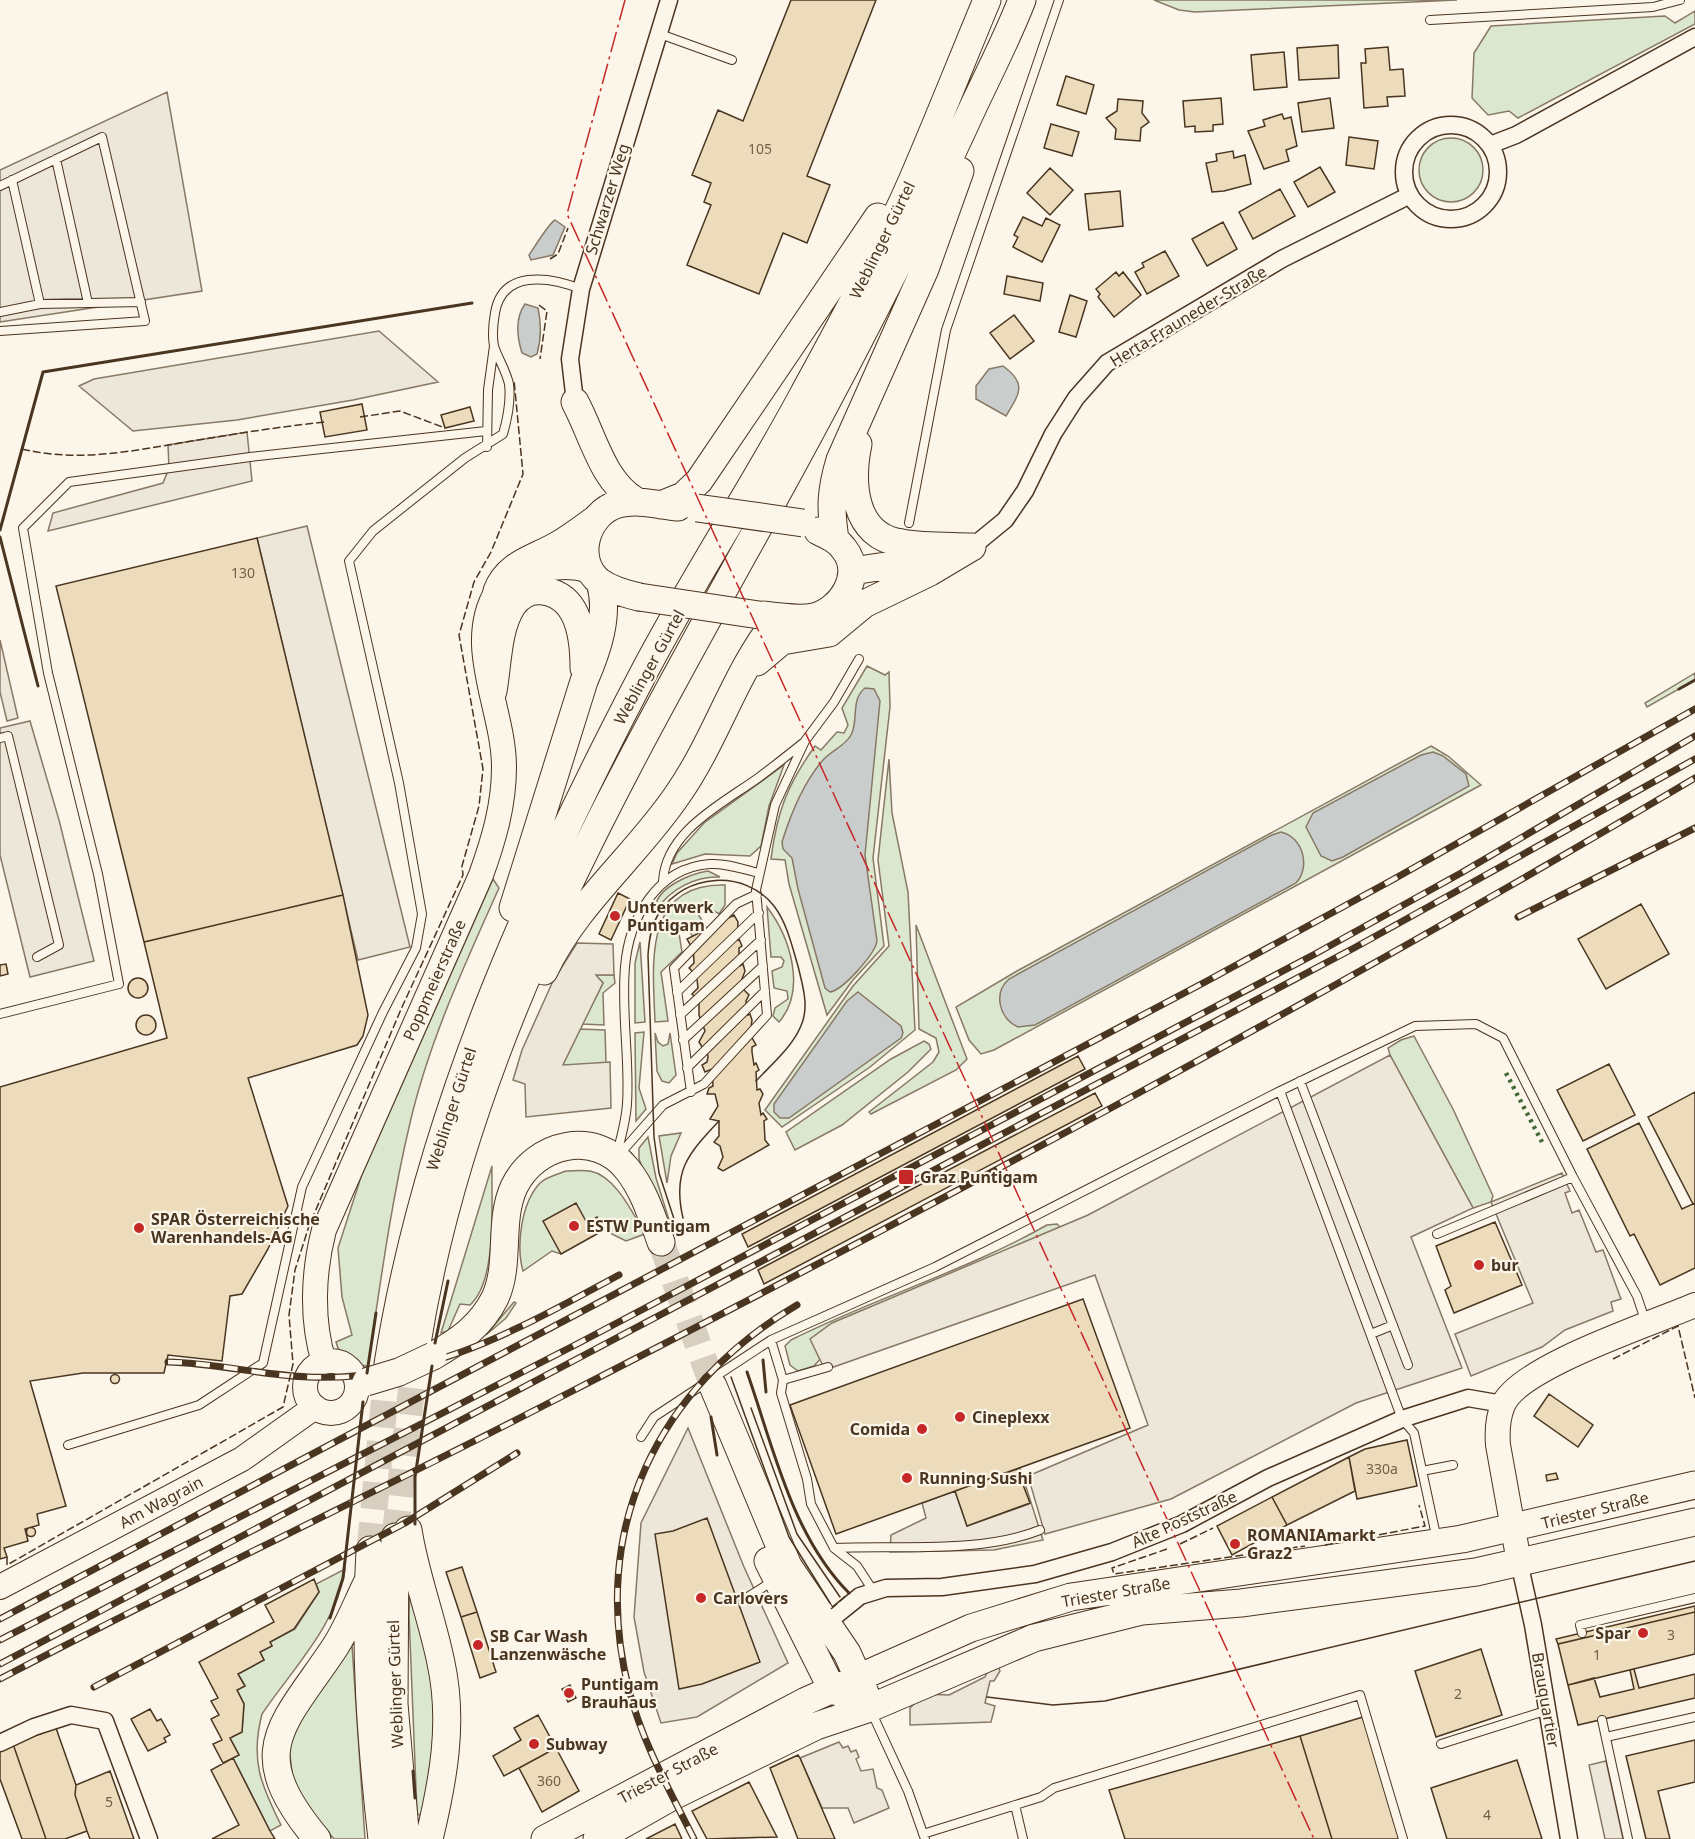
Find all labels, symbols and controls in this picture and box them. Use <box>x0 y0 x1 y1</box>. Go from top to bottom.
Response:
house number: 105 <box>748 139 772 158</box>
street label: Schwarzer Weg <box>580 141 634 257</box>
street label: Weblinger Gürtel <box>844 178 920 302</box>
street label: Herta-Frauneder-Straße <box>1105 260 1271 372</box>
house number: 130 <box>231 563 255 582</box>
street label: Weblinger Gürtel <box>608 606 690 728</box>
place label: Unterwerk Puntigam <box>627 896 714 936</box>
marker: Unterwerk Puntigam <box>608 909 622 923</box>
street label: Poppmeierstraße <box>397 916 471 1044</box>
street label: Weblinger Gürtel <box>421 1045 481 1173</box>
place label: Graz Puntigam <box>920 1166 1038 1188</box>
marker: Graz Puntigam <box>897 1168 915 1186</box>
place label: SPAR Österreichische Warenhandels-AG <box>151 1208 320 1248</box>
place label: ESTW Puntigam <box>586 1215 710 1237</box>
marker: ESTW Puntigam <box>567 1219 581 1233</box>
marker: SPAR Österreichische Warenhandels-AG <box>132 1221 146 1235</box>
place label: bur <box>1491 1254 1519 1276</box>
marker: bur <box>1472 1258 1486 1272</box>
place label: Cineplexx <box>972 1406 1050 1428</box>
marker: Cineplexx <box>953 1410 967 1424</box>
place label: Comida <box>850 1418 910 1440</box>
marker: Comida <box>915 1422 929 1436</box>
house number: 330a <box>1366 1459 1398 1478</box>
place label: Running Sushi <box>919 1467 1033 1489</box>
street label: Am Wagrain <box>115 1471 207 1533</box>
marker: Running Sushi <box>900 1471 914 1485</box>
street label: Alte Poststraße <box>1128 1485 1240 1553</box>
street label: Triester Straße <box>1539 1486 1651 1534</box>
place label: ROMANIAmarkt Graz2 <box>1247 1524 1376 1564</box>
marker: ROMANIAmarkt Graz2 <box>1228 1537 1242 1551</box>
street label: Triester Straße <box>1060 1572 1172 1612</box>
place label: Carlovers <box>713 1587 788 1609</box>
marker: Carlovers <box>694 1591 708 1605</box>
street label: Weblinger Gürtel <box>382 1620 408 1748</box>
place label: Spar <box>1595 1622 1631 1644</box>
place label: SB Car Wash Lanzenwäsche <box>490 1625 606 1665</box>
house number: 3 <box>1667 1625 1675 1644</box>
marker: Spar <box>1636 1626 1650 1640</box>
marker: SB Car Wash Lanzenwäsche <box>471 1638 485 1652</box>
house number: 1 <box>1593 1645 1601 1664</box>
street label: Brauquartier <box>1527 1651 1565 1750</box>
place label: Puntigam Brauhaus <box>581 1673 659 1713</box>
house number: 2 <box>1454 1684 1462 1703</box>
marker: Puntigam Brauhaus <box>562 1686 576 1700</box>
place label: Subway <box>546 1733 608 1755</box>
marker: Subway <box>527 1737 541 1751</box>
street label: Triester Straße <box>614 1737 722 1809</box>
house number: 360 <box>537 1771 561 1790</box>
house number: 5 <box>105 1792 113 1811</box>
house number: 4 <box>1483 1805 1491 1824</box>

